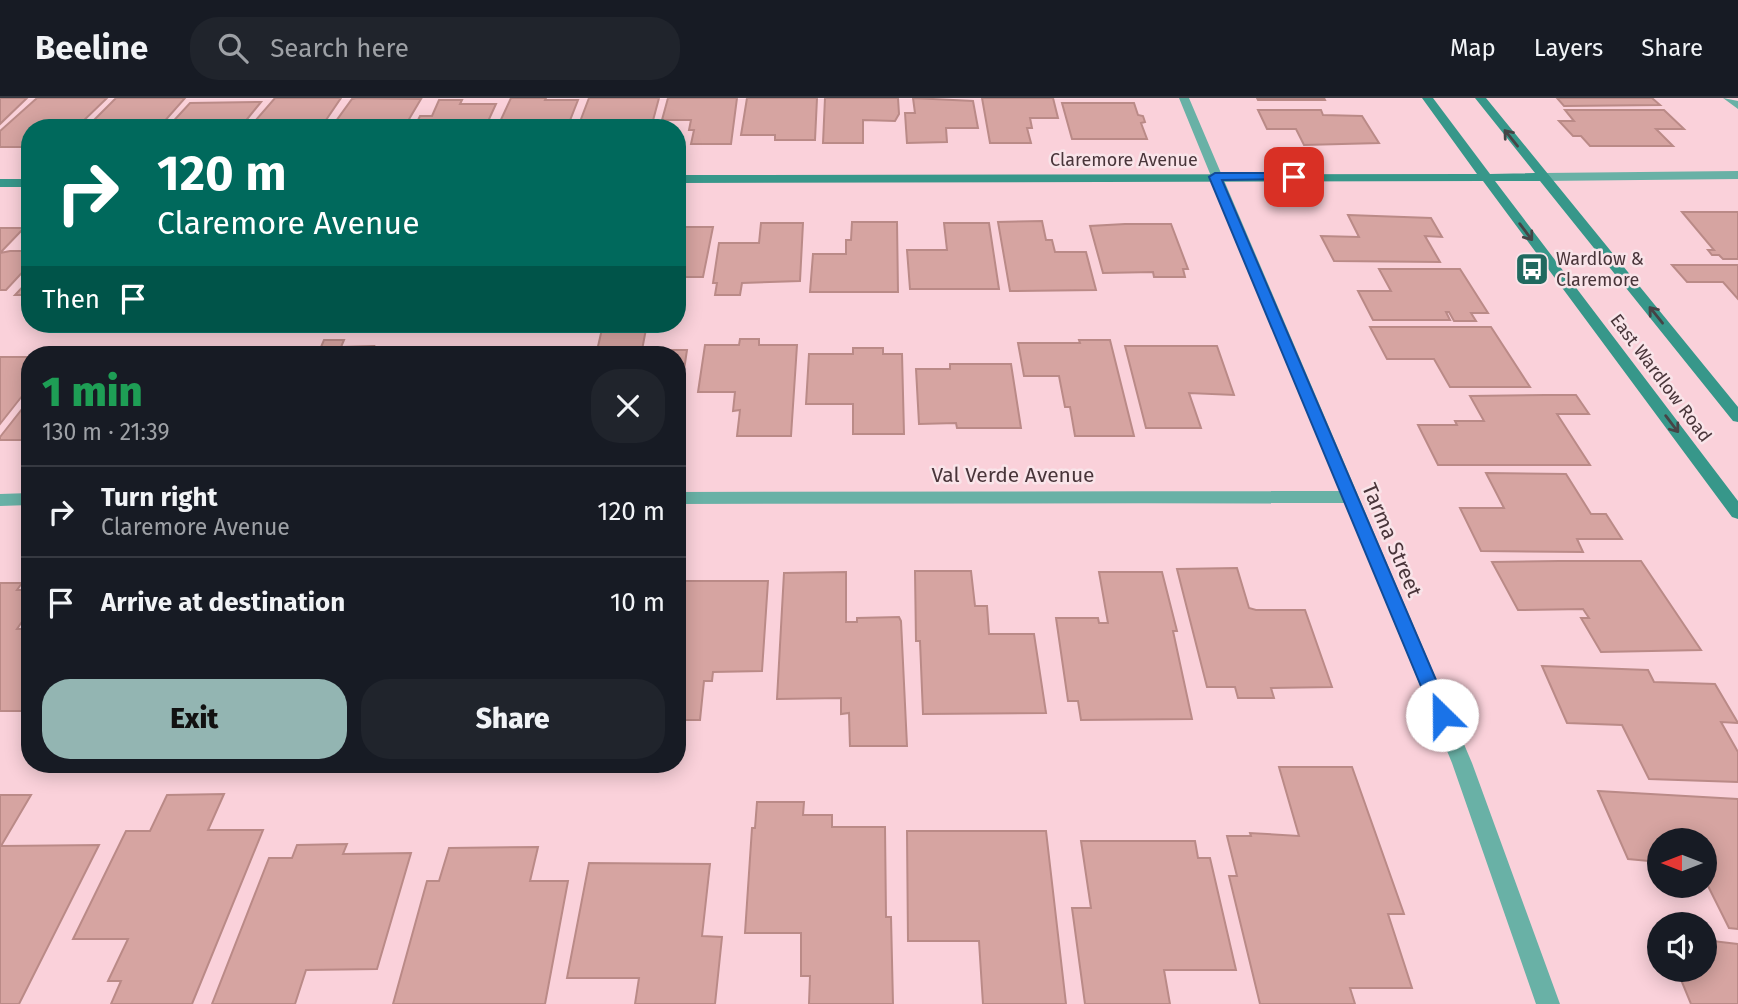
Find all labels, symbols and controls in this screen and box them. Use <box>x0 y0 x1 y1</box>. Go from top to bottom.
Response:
search box <box>190 17 680 80</box>
text: Beeline <box>35 28 148 68</box>
icon: search <box>214 29 252 67</box>
text: Search here <box>270 33 409 64</box>
text: Map <box>1450 34 1496 62</box>
text: Layers <box>1534 34 1603 62</box>
text: Share <box>1641 34 1703 62</box>
one-way arrow <box>1504 129 1519 147</box>
text: 120 m <box>157 144 287 203</box>
icon: right <box>42 147 133 238</box>
pin <box>1264 147 1324 207</box>
street label: Claremore Avenue <box>1050 149 1198 171</box>
icon: arrive <box>1275 158 1313 196</box>
text: Claremore Avenue <box>157 204 420 242</box>
one-way arrow <box>1519 222 1534 241</box>
place label: Wardlow & Claremore <box>1556 248 1644 291</box>
bus stop icon: Wardlow & Claremore <box>1513 250 1551 288</box>
icon: arrive <box>114 280 152 318</box>
text: Then <box>42 284 100 315</box>
one-way arrow <box>1649 306 1664 325</box>
street label: East Wardlow Road <box>1606 310 1716 446</box>
text: 1 min <box>42 367 143 417</box>
button: close <box>591 369 665 443</box>
one-way arrow <box>1664 414 1679 433</box>
text: 130 m · 21:39 <box>42 418 170 446</box>
street label: Val Verde Avenue <box>931 462 1095 488</box>
street label: Tarma Street <box>1356 479 1428 601</box>
text: Turn right <box>101 482 218 513</box>
icon: right <box>42 493 80 531</box>
text: 120 m <box>597 496 665 527</box>
text: Claremore Avenue <box>101 513 290 541</box>
icon: arrive <box>42 584 80 622</box>
text: Arrive at destination <box>101 587 345 618</box>
text: 10 m <box>610 587 665 618</box>
position arrow <box>1405 678 1479 752</box>
button: Exit <box>42 679 347 759</box>
button: Share <box>361 679 665 759</box>
north arrow <box>1647 828 1717 898</box>
map controls <box>1647 828 1717 982</box>
button: sound <box>1647 912 1717 982</box>

